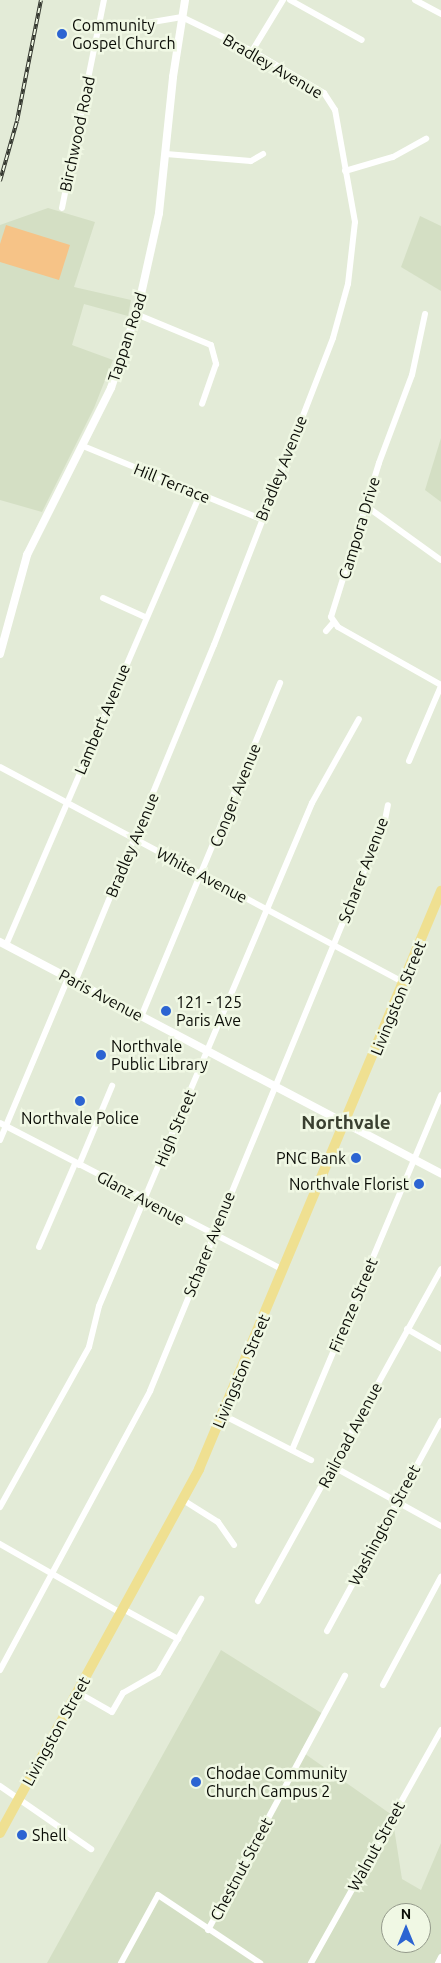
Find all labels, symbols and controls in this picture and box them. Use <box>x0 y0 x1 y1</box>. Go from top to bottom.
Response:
place label: Community Gospel Church <box>72 15 176 53</box>
marker: Community Gospel Church <box>56 28 68 40</box>
street label: Bradley Avenue <box>220 30 326 102</box>
street label: Birchwood Road <box>55 74 99 194</box>
street label: Tappan Road <box>103 290 151 384</box>
street label: Bradley Avenue <box>251 412 311 524</box>
street label: Hill Terrace <box>131 459 213 507</box>
street label: Campora Drive <box>334 474 384 582</box>
street label: Lambert Avenue <box>70 661 134 777</box>
street label: Conger Avenue <box>206 740 264 850</box>
street label: Bradley Avenue <box>101 790 163 900</box>
street label: Scharer Avenue <box>334 814 392 926</box>
street label: White Avenue <box>153 843 251 907</box>
street label: Livingston Street <box>366 938 430 1058</box>
street label: Paris Avenue <box>56 965 146 1025</box>
place label: 121 - 125 Paris Ave <box>176 992 242 1030</box>
marker: 121 - 125 Paris Ave <box>160 1005 172 1017</box>
place label: Northvale Public Library <box>111 1036 208 1074</box>
marker: Northvale Public Library <box>95 1049 107 1061</box>
street label: High Street <box>150 1087 200 1169</box>
marker: Northvale Police <box>74 1095 86 1107</box>
place label: Northvale Police <box>21 1108 139 1128</box>
district label: Northvale <box>301 1112 391 1134</box>
place label: PNC Bank <box>276 1148 346 1168</box>
marker: PNC Bank <box>350 1152 362 1164</box>
street label: Glanz Avenue <box>94 1167 188 1229</box>
place label: Northvale Florist <box>289 1174 409 1194</box>
marker: Northvale Florist <box>413 1178 425 1190</box>
street label: Scharer Avenue <box>179 1189 239 1299</box>
street label: Firenze Street <box>324 1255 382 1355</box>
street label: Livingston Street <box>208 1311 274 1431</box>
street label: Railroad Avenue <box>314 1379 386 1491</box>
street label: Washington Street <box>344 1461 424 1589</box>
street label: Livingston Street <box>18 1673 94 1789</box>
place label: Chodae Community Church Campus 2 <box>206 1763 347 1801</box>
marker: Chodae Community Church Campus 2 <box>190 1776 202 1788</box>
street label: Walnut Street <box>343 1798 409 1894</box>
street label: Chestnut Street <box>206 1814 276 1924</box>
place label: Shell <box>32 1825 67 1845</box>
marker: Shell <box>16 1829 28 1841</box>
north arrow <box>381 1903 431 1953</box>
text: N <box>401 1906 411 1922</box>

